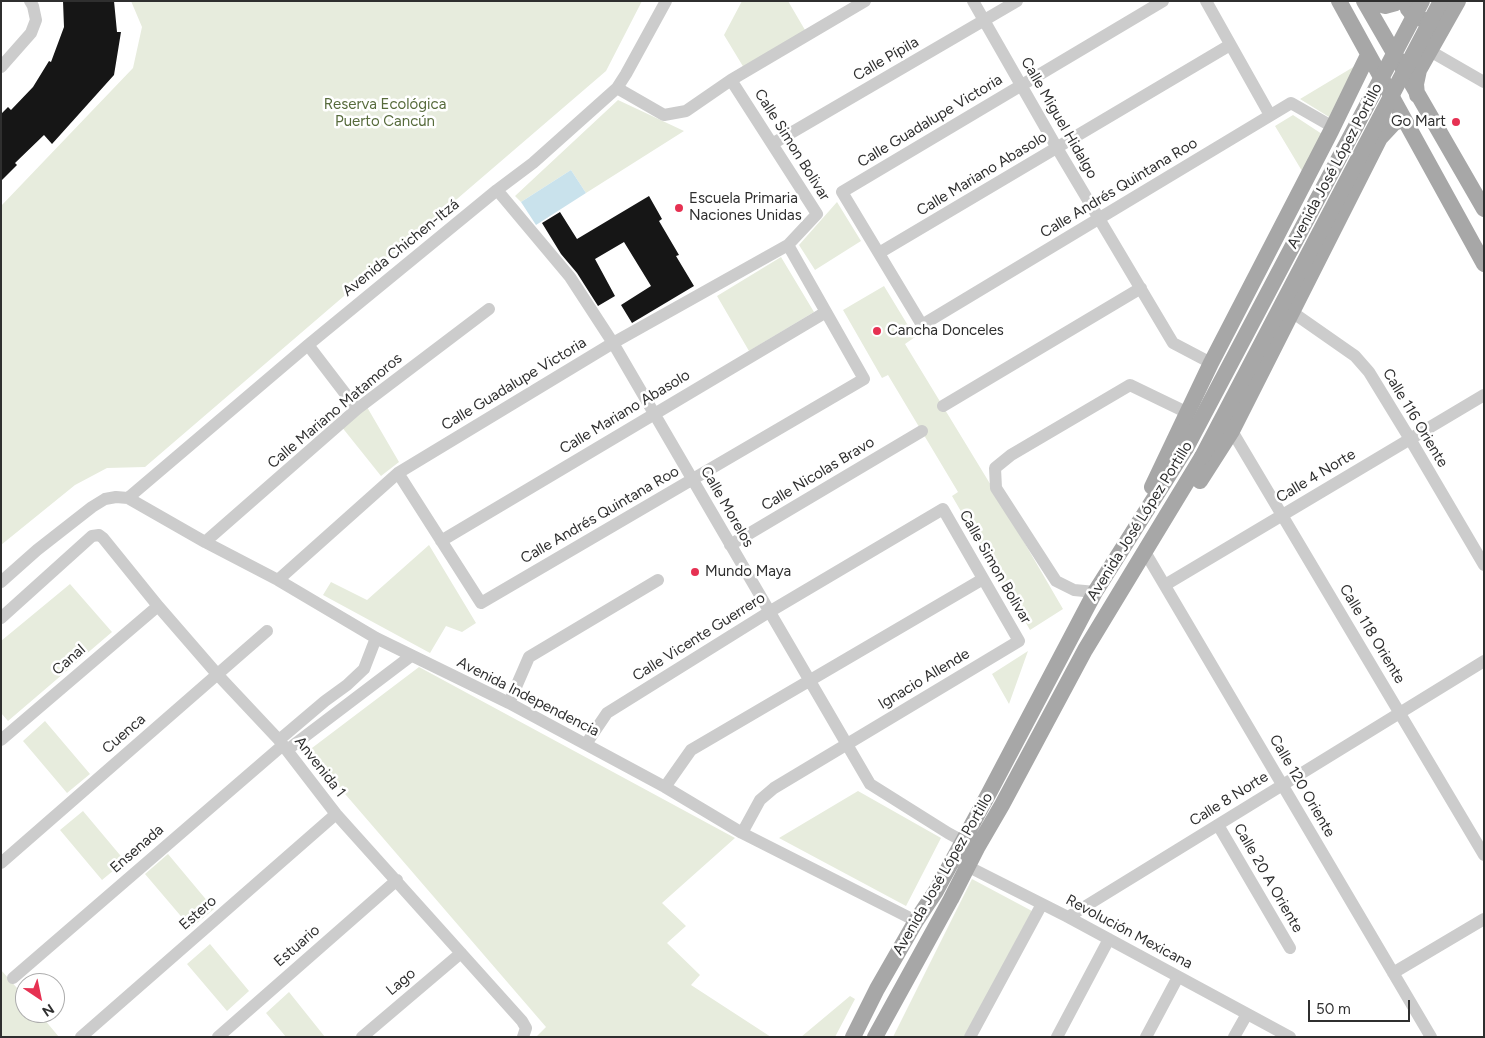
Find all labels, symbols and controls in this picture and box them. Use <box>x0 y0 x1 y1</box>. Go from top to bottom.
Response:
street label: Calle Pípila <box>850 33 922 85</box>
street label: Calle Miguel Hidalgo <box>1017 54 1101 182</box>
street label: Calle Guadalupe Victoria <box>854 71 1006 171</box>
street label: Avenida José López Portillo <box>1284 80 1386 252</box>
street label: Calle Simon Bolivar <box>750 86 834 204</box>
park label: Reserva Ecológica Puerto Cancún <box>324 96 446 131</box>
place label: Go Mart <box>1391 113 1446 131</box>
marker: Go Mart <box>1450 116 1462 128</box>
street label: Calle Mariano Abasolo <box>914 128 1050 220</box>
street label: Calle Andrés Quintana Roo <box>1037 134 1201 242</box>
place label: Escuela Primaria Naciones Unidas <box>689 190 802 225</box>
street label: Avenida Chichen-Itzá <box>339 196 463 300</box>
marker: Escuela Primaria Naciones Unidas <box>673 202 685 214</box>
place label: Cancha Donceles <box>887 322 1004 340</box>
marker: Cancha Donceles <box>871 325 883 337</box>
street label: Calle Guadalupe Victoria <box>438 334 590 434</box>
street label: Calle Mariano Matamoros <box>264 349 406 473</box>
street label: Calle 116 Oriente <box>1378 365 1452 471</box>
street label: Calle Mariano Abasolo <box>557 366 693 458</box>
street label: Calle Nicolas Bravo <box>758 433 878 515</box>
street label: Avenida José López Portillo <box>1083 438 1197 604</box>
street label: Calle 4 Norte <box>1273 445 1359 507</box>
street label: Calle Andrés Quintana Roo <box>518 462 682 568</box>
street label: Calle Morelos <box>697 463 757 551</box>
street label: Calle Simon Bolivar <box>955 507 1035 627</box>
place label: Mundo Maya <box>705 563 791 581</box>
marker: Mundo Maya <box>689 566 701 578</box>
street label: Calle 118 Oriente <box>1335 581 1409 687</box>
street label: Calle Vicente Guerrero <box>629 589 769 685</box>
street label: Canal <box>49 641 89 679</box>
street label: Ignacio Allende <box>875 645 973 713</box>
street label: Avenida Independencia <box>454 653 602 741</box>
street label: Cuenca <box>99 710 149 758</box>
street label: Calle 120 Oriente <box>1265 732 1339 840</box>
street label: Anvenida 1 <box>291 733 349 801</box>
street label: Calle 8 Norte <box>1186 768 1272 830</box>
street label: Avenida José López Portillo <box>889 790 997 958</box>
street label: Calle 20 A Oriente <box>1229 820 1307 936</box>
street label: Ensenada <box>107 821 167 877</box>
street label: Revolución Mexicana <box>1063 891 1195 973</box>
street label: Estero <box>176 892 220 934</box>
street label: Estuario <box>270 921 324 971</box>
street label: Lago <box>383 965 419 999</box>
north arrow <box>15 973 65 1023</box>
scale bar <box>1310 990 1412 1022</box>
text: N <box>39 1000 57 1020</box>
text: 50 m <box>1316 1000 1351 1018</box>

